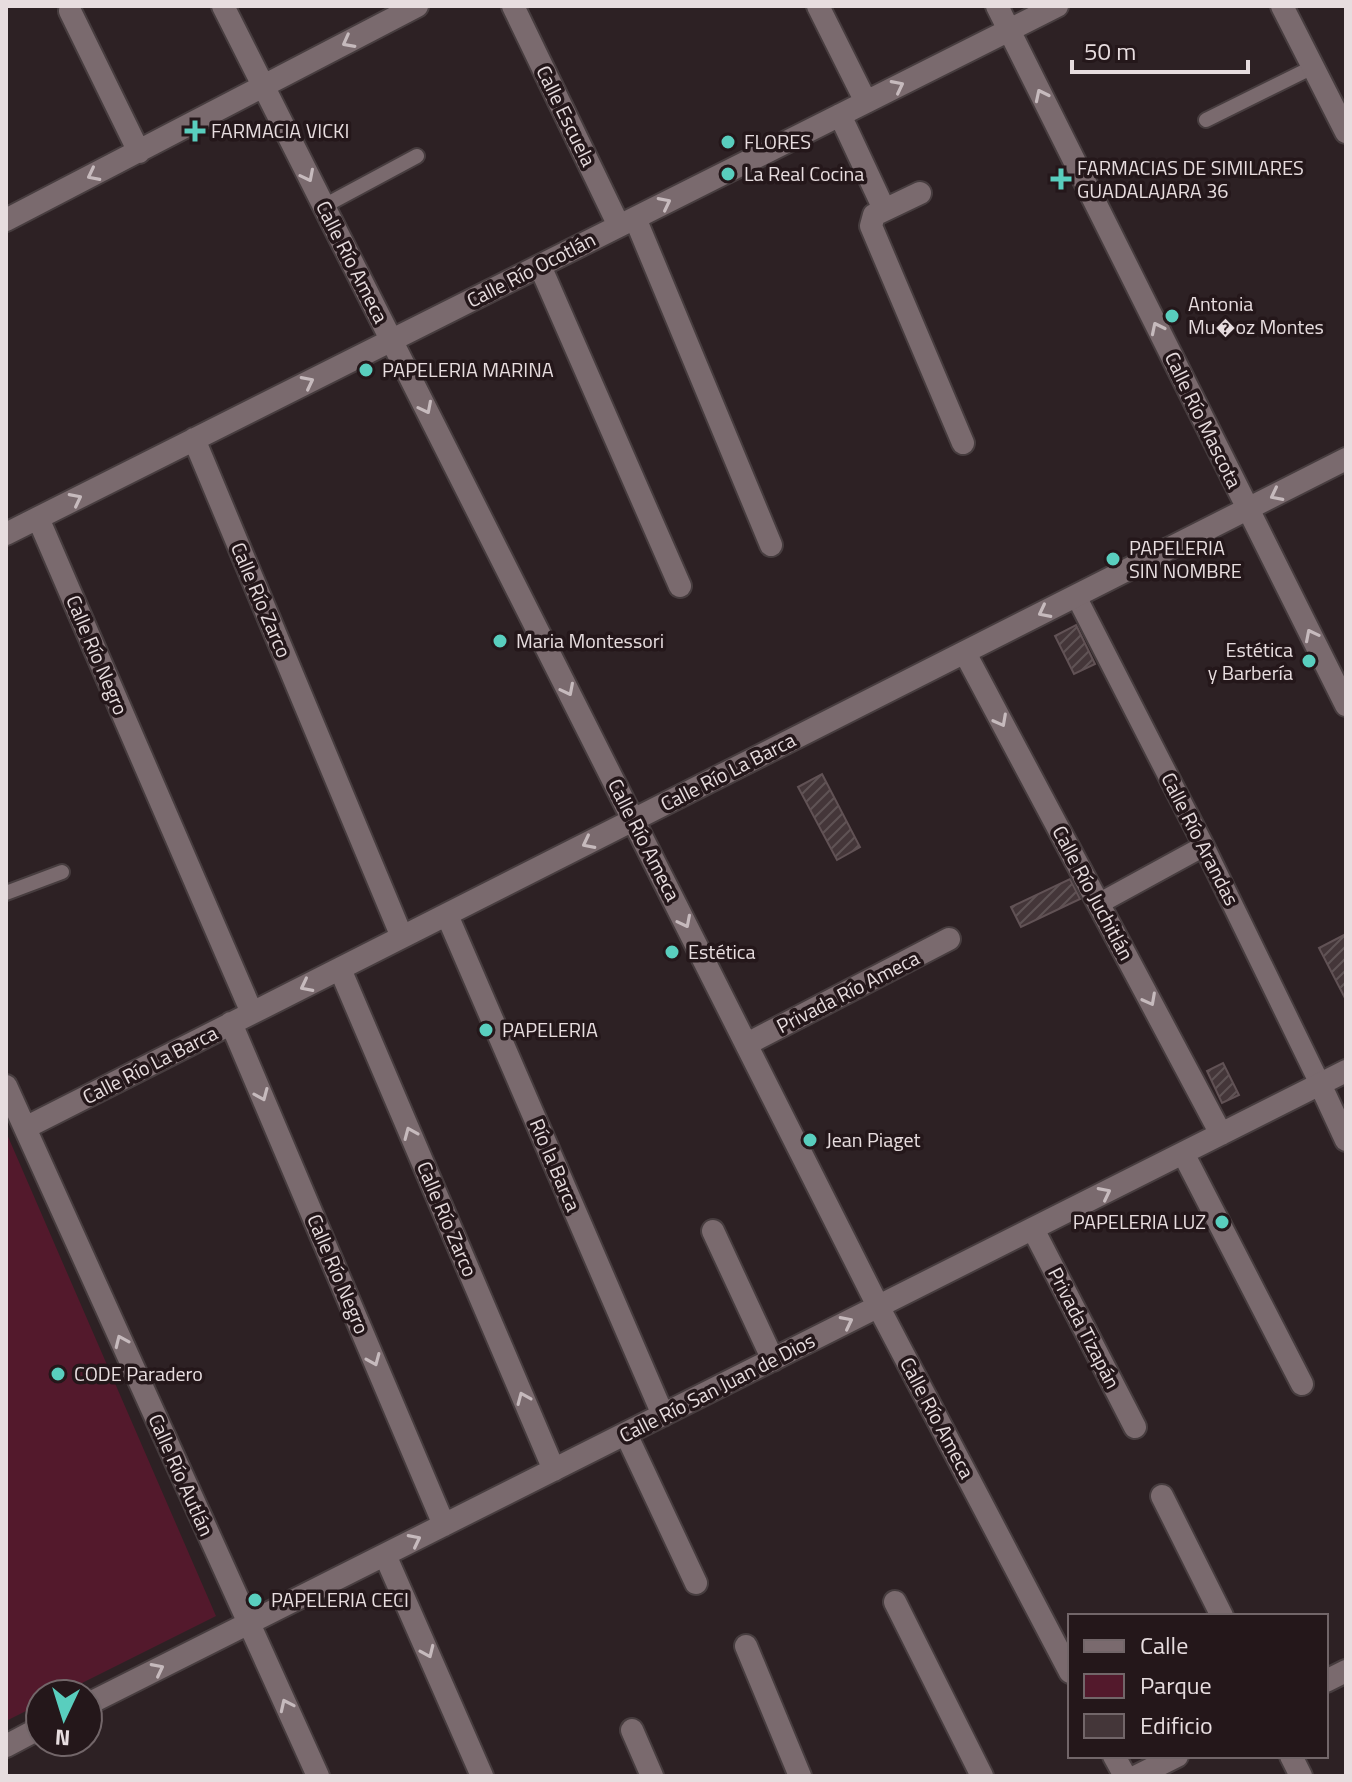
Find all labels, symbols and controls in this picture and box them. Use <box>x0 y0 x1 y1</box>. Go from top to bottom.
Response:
scale bar <box>1072 24 1248 74</box>
one-way arrow <box>342 33 357 48</box>
text: 50 m <box>1084 33 1136 69</box>
street label: Calle Escuela <box>529 60 604 172</box>
one-way arrow <box>889 80 904 96</box>
one-way arrow <box>1036 88 1051 103</box>
place label: FARMACIA VICKI <box>211 115 349 146</box>
marker: FARMACIA VICKI <box>186 122 204 140</box>
place label: FLORES <box>744 126 811 157</box>
marker: FLORES <box>719 133 737 151</box>
place label: FARMACIAS DE SIMILARES GUADALAJARA 36 <box>1077 152 1304 206</box>
place label: La Real Cocina <box>744 158 864 189</box>
marker: La Real Cocina <box>719 165 737 183</box>
one-way arrow <box>86 166 101 181</box>
one-way arrow <box>299 167 314 182</box>
marker: FARMACIAS DE SIMILARES GUADALAJARA 36 <box>1052 170 1070 188</box>
street label: Calle Río Ameca <box>308 195 397 328</box>
one-way arrow <box>657 197 672 212</box>
street label: Calle Río Ocotlán <box>461 224 601 315</box>
place label: Antonia Mu�oz Montes <box>1188 288 1324 342</box>
marker: Antonia Mu�oz Montes <box>1163 307 1181 325</box>
one-way arrow <box>1151 321 1167 336</box>
street label: Calle Río Mascota <box>1157 346 1250 493</box>
place label: PAPELERIA MARINA <box>382 354 554 385</box>
marker: PAPELERIA MARINA <box>357 361 375 379</box>
one-way arrow <box>300 376 314 392</box>
one-way arrow <box>416 399 431 414</box>
one-way arrow <box>1270 485 1285 500</box>
one-way arrow <box>67 493 82 509</box>
place label: PAPELERIA SIN NOMBRE <box>1129 532 1242 586</box>
street label: Calle Río Zarco <box>223 537 300 662</box>
marker: PAPELERIA SIN NOMBRE <box>1104 550 1122 568</box>
street label: Calle Río Negro <box>58 590 137 719</box>
one-way arrow <box>1038 602 1053 618</box>
place label: Maria Montessori <box>516 625 664 656</box>
one-way arrow <box>1305 629 1320 644</box>
marker: Maria Montessori <box>491 632 509 650</box>
place label: Estética y Barbería <box>1208 634 1293 688</box>
marker: Estética y Barbería <box>1300 652 1318 670</box>
one-way arrow <box>559 681 574 696</box>
one-way arrow <box>992 713 1007 728</box>
street label: Calle Río La Barca <box>655 724 801 819</box>
street label: Calle Río Arandas <box>1154 767 1247 911</box>
street label: Calle Río Ameca <box>600 773 689 906</box>
street label: Calle Río Juchitlán <box>1045 820 1142 966</box>
one-way arrow <box>581 834 596 849</box>
one-way arrow <box>676 914 692 928</box>
place label: Estética <box>688 936 756 967</box>
street label: Privada Río Ameca <box>771 942 925 1041</box>
marker: Estética <box>663 943 681 961</box>
one-way arrow <box>299 976 314 991</box>
one-way arrow <box>1140 992 1155 1007</box>
place label: PAPELERIA <box>502 1014 598 1045</box>
street label: Calle Río La Barca <box>77 1017 223 1112</box>
marker: PAPELERIA <box>477 1021 495 1039</box>
one-way arrow <box>252 1087 268 1101</box>
street label: Río la Barca <box>522 1113 589 1216</box>
place label: Jean Piaget <box>826 1124 921 1155</box>
one-way arrow <box>404 1127 420 1141</box>
marker: Jean Piaget <box>801 1131 819 1149</box>
street label: Calle Río Zarco <box>409 1156 486 1281</box>
one-way arrow <box>1096 1187 1111 1202</box>
place label: PAPELERIA LUZ <box>1073 1206 1206 1237</box>
street label: Calle Río Negro <box>299 1209 378 1338</box>
marker: PAPELERIA LUZ <box>1213 1213 1231 1231</box>
street label: Privada Tizapán <box>1040 1261 1128 1394</box>
one-way arrow <box>839 1316 854 1332</box>
street label: Calle Río San Juan de Dios <box>613 1325 820 1450</box>
one-way arrow <box>114 1334 130 1349</box>
street label: Calle Río Ameca <box>892 1351 983 1484</box>
one-way arrow <box>365 1352 381 1366</box>
place label: CODE Paradero <box>74 1358 203 1389</box>
marker: CODE Paradero <box>49 1365 67 1383</box>
one-way arrow <box>517 1392 533 1406</box>
street label: Calle Río Autlán <box>141 1409 222 1541</box>
one-way arrow <box>406 1534 421 1549</box>
place label: PAPELERIA CECI <box>271 1584 409 1615</box>
marker: PAPELERIA CECI <box>246 1591 264 1609</box>
legend <box>1068 1614 1328 1758</box>
text: Calle <box>1140 1627 1188 1663</box>
one-way arrow <box>418 1643 434 1658</box>
one-way arrow <box>149 1663 164 1679</box>
text: Parque <box>1140 1667 1212 1703</box>
north arrow <box>24 1678 104 1758</box>
one-way arrow <box>280 1699 296 1713</box>
text: Edificio <box>1140 1707 1213 1743</box>
text: N <box>54 1720 71 1755</box>

